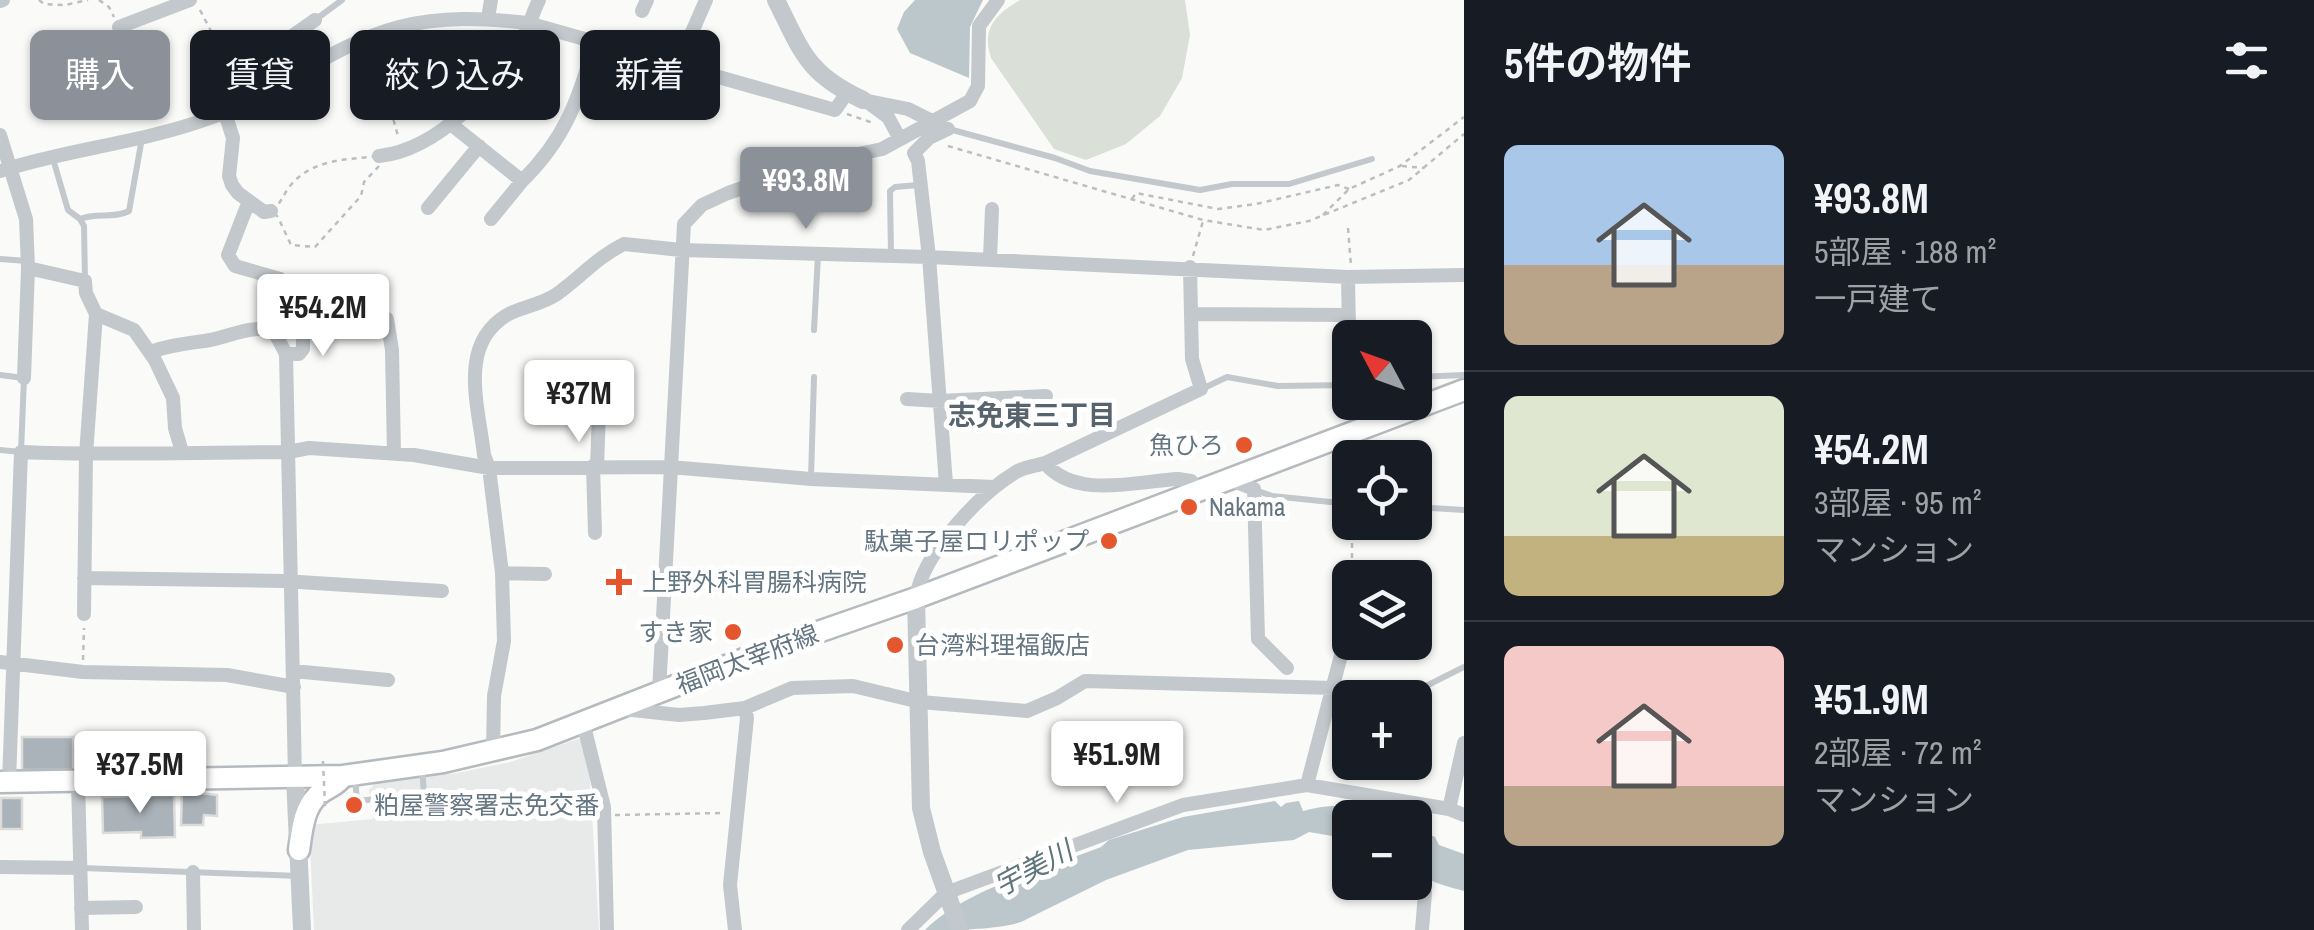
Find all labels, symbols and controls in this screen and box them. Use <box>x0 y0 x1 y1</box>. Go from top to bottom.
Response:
chip: 購入 <box>30 30 170 120</box>
chip: 賃貸 <box>190 30 330 120</box>
chip: 絞り込み <box>350 30 560 120</box>
chip: 新着 <box>580 30 720 120</box>
icon: filters <box>2219 33 2274 88</box>
text: 5件の物件 <box>1504 35 1691 91</box>
pin: ¥93.8M <box>725 147 887 232</box>
text: ¥93.8M <box>762 158 850 201</box>
text: ¥93.8M <box>1814 170 1929 226</box>
icon: home <box>1584 185 1704 305</box>
text: 5部屋 · 188 m² <box>1814 230 1996 273</box>
pin: ¥54.2M <box>242 274 404 359</box>
text: 一戸建て <box>1814 277 1942 320</box>
text: ¥54.2M <box>279 285 367 328</box>
north arrow <box>1332 320 1432 420</box>
map controls <box>1332 320 1432 900</box>
pin: ¥37M <box>520 360 638 445</box>
text: ¥37M <box>546 371 612 414</box>
district label: 志免東三丁目 <box>948 396 1116 434</box>
text: ¥54.2M <box>1814 421 1929 477</box>
place label: 魚ひろ <box>1149 428 1224 462</box>
marker: 魚ひろ <box>1233 434 1255 456</box>
icon: home <box>1584 436 1704 556</box>
button: locate <box>1332 440 1432 540</box>
text: 3部屋 · 95 m² <box>1814 481 1982 524</box>
place label: Nakama <box>1209 490 1286 524</box>
marker: Nakama <box>1178 496 1200 518</box>
place label: 駄菓子屋ロリポップ <box>864 524 1089 558</box>
text: マンション <box>1814 528 1974 571</box>
marker: 駄菓子屋ロリポップ <box>1098 530 1120 552</box>
button: layers <box>1332 560 1432 660</box>
place label: 上野外科胃腸科病院 <box>642 565 867 599</box>
marker: 上野外科胃腸科病院 <box>606 569 632 595</box>
place label: すき家 <box>638 615 713 649</box>
street label: 福岡太宰府線 <box>671 616 823 702</box>
marker: すき家 <box>722 621 744 643</box>
place label: 台湾料理福飯店 <box>915 628 1090 662</box>
marker: 台湾料理福飯店 <box>884 634 906 656</box>
text: ¥51.9M <box>1814 671 1929 727</box>
button: + <box>1332 680 1432 780</box>
icon: home <box>1584 686 1704 806</box>
pin: ¥51.9M <box>1036 721 1198 806</box>
pin: ¥37.5M <box>59 731 221 816</box>
text: 2部屋 · 72 m² <box>1814 731 1982 774</box>
text: ¥51.9M <box>1073 732 1161 775</box>
text: ¥37.5M <box>96 742 184 785</box>
text: マンション <box>1814 778 1974 821</box>
place label: 粕屋警察署志免交番 <box>374 788 599 822</box>
marker: 粕屋警察署志免交番 <box>343 794 365 816</box>
button: − <box>1332 800 1432 900</box>
water label: 宇美川 <box>987 830 1082 904</box>

